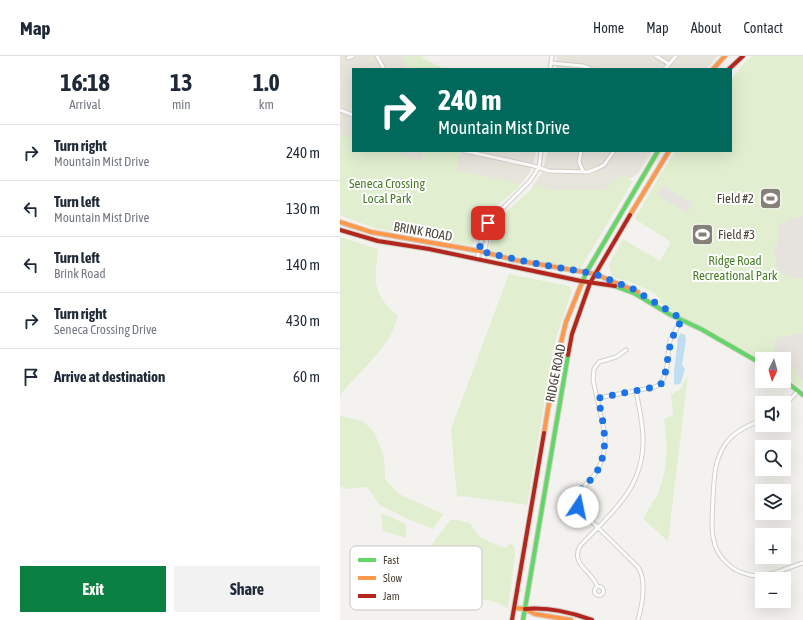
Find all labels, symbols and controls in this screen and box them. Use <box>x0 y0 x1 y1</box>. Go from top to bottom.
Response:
text: Map <box>20 17 51 39</box>
text: Home <box>593 20 624 36</box>
text: Map <box>646 20 669 36</box>
text: About <box>691 20 722 36</box>
text: Contact <box>744 20 783 36</box>
text: 16:18 <box>60 69 110 96</box>
text: 13 <box>170 69 193 96</box>
text: 1.0 <box>253 69 280 96</box>
icon: right <box>372 84 424 136</box>
text: 240 m <box>438 84 501 116</box>
text: Arrival <box>69 97 101 112</box>
text: min <box>172 97 191 112</box>
text: km <box>259 97 274 112</box>
text: Mountain Mist Drive <box>438 117 570 138</box>
text: Turn right <box>54 137 107 154</box>
icon: right <box>20 142 42 164</box>
text: 240 m <box>286 144 320 161</box>
text: Mountain Mist Drive <box>54 154 149 169</box>
park label: Seneca Crossing Local Park <box>349 176 425 206</box>
sports icon: Field #2 <box>757 185 783 211</box>
place label: Field #2 <box>717 191 754 206</box>
text: Turn left <box>54 193 100 210</box>
icon: left <box>20 198 42 220</box>
text: 130 m <box>286 200 320 217</box>
pin <box>471 206 505 240</box>
text: Mountain Mist Drive <box>54 210 149 225</box>
icon: arrive <box>477 212 499 234</box>
street label: BRINK ROAD <box>392 219 453 244</box>
sports icon: Field #3 <box>690 221 716 247</box>
place label: Field #3 <box>718 227 755 242</box>
text: Turn left <box>54 249 100 266</box>
park label: Ridge Road Recreational Park <box>692 253 778 283</box>
icon: left <box>20 254 42 276</box>
text: 140 m <box>286 256 320 273</box>
text: Brink Road <box>54 266 106 281</box>
text: Turn right <box>54 305 107 322</box>
icon: right <box>20 310 42 332</box>
text: 430 m <box>286 312 320 329</box>
text: Seneca Crossing Drive <box>54 322 157 337</box>
street label: RIDGE ROAD <box>543 343 568 403</box>
north arrow <box>755 352 791 388</box>
map controls <box>755 352 791 608</box>
icon: arrive <box>20 366 42 388</box>
text: Arrive at destination <box>54 368 165 385</box>
text: 60 m <box>293 368 320 385</box>
button: sound <box>755 396 791 432</box>
button: search <box>755 440 791 476</box>
button: layers <box>755 484 791 520</box>
position arrow <box>557 486 599 528</box>
button: + <box>755 528 791 564</box>
legend <box>350 546 482 610</box>
text: Fast <box>383 554 399 566</box>
button: Exit <box>20 566 166 612</box>
button: Share <box>174 566 320 612</box>
text: Slow <box>383 572 402 584</box>
button: − <box>755 572 791 608</box>
text: Jam <box>383 590 400 602</box>

